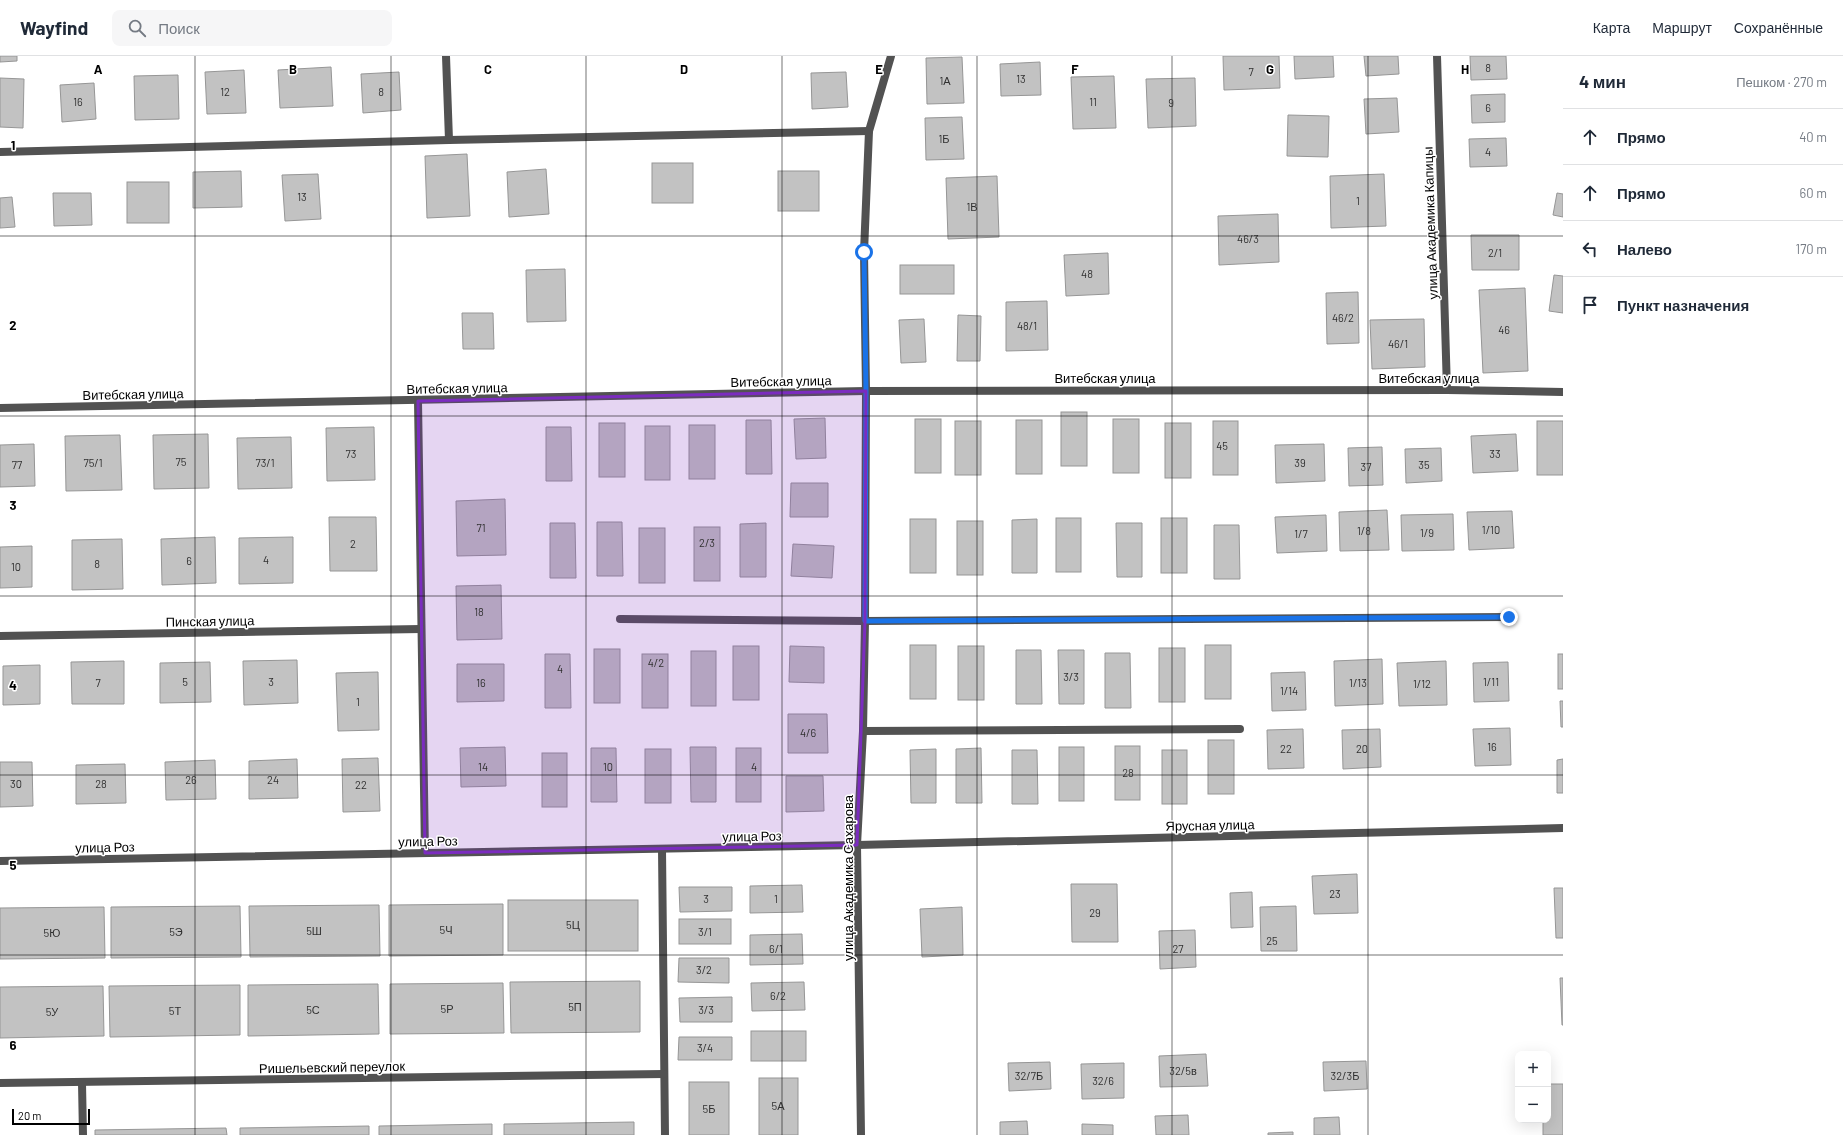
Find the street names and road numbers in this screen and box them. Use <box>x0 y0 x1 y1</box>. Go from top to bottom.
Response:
street label: улица Академика Капицы <box>1419 146 1441 300</box>
street label: Витебская улица <box>1054 370 1156 386</box>
street label: Витебская улица <box>1378 370 1480 386</box>
street label: Витебская улица <box>730 372 832 390</box>
street label: Витебская улица <box>406 379 508 397</box>
street label: Витебская улица <box>82 385 184 403</box>
street label: Пинская улица <box>165 612 255 630</box>
street label: улица Академика Сахарова <box>840 794 856 961</box>
street label: Ярусная улица <box>1165 816 1255 834</box>
street label: улица Роз <box>722 827 782 845</box>
street label: улица Роз <box>398 832 458 850</box>
street label: улица Роз <box>75 838 135 856</box>
street label: Ришельевский переулок <box>259 1058 406 1076</box>

